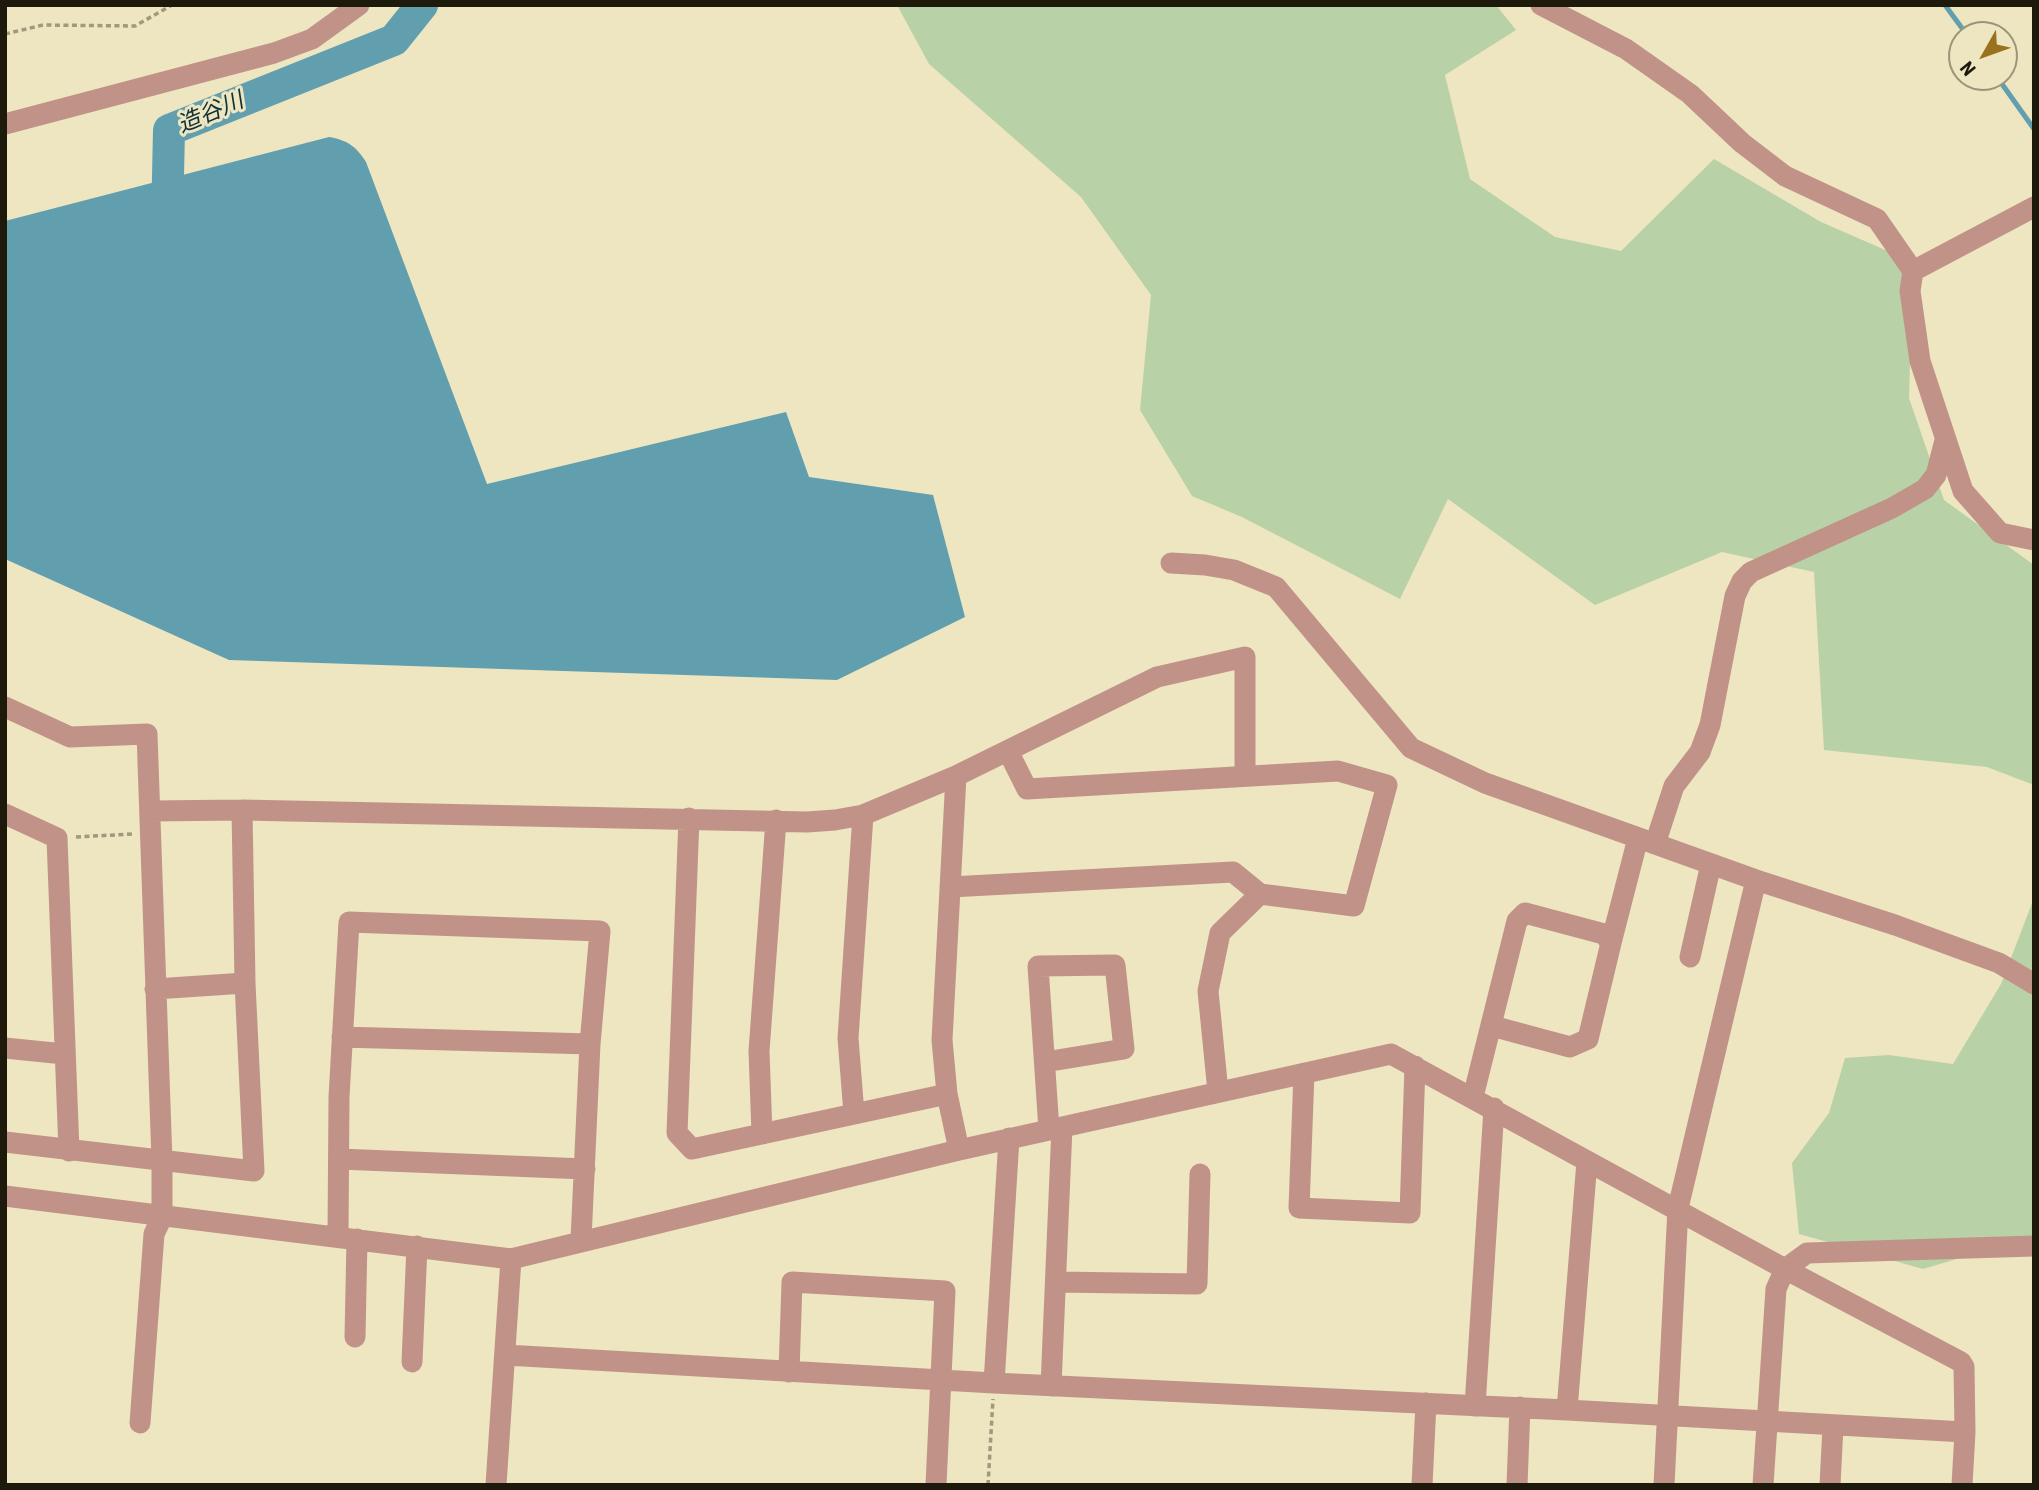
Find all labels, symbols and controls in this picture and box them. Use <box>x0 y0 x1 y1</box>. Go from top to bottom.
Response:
north arrow <box>1948 21 2018 91</box>
text: N <box>1956 57 1981 80</box>
water label: 造谷川 <box>174 88 248 140</box>

